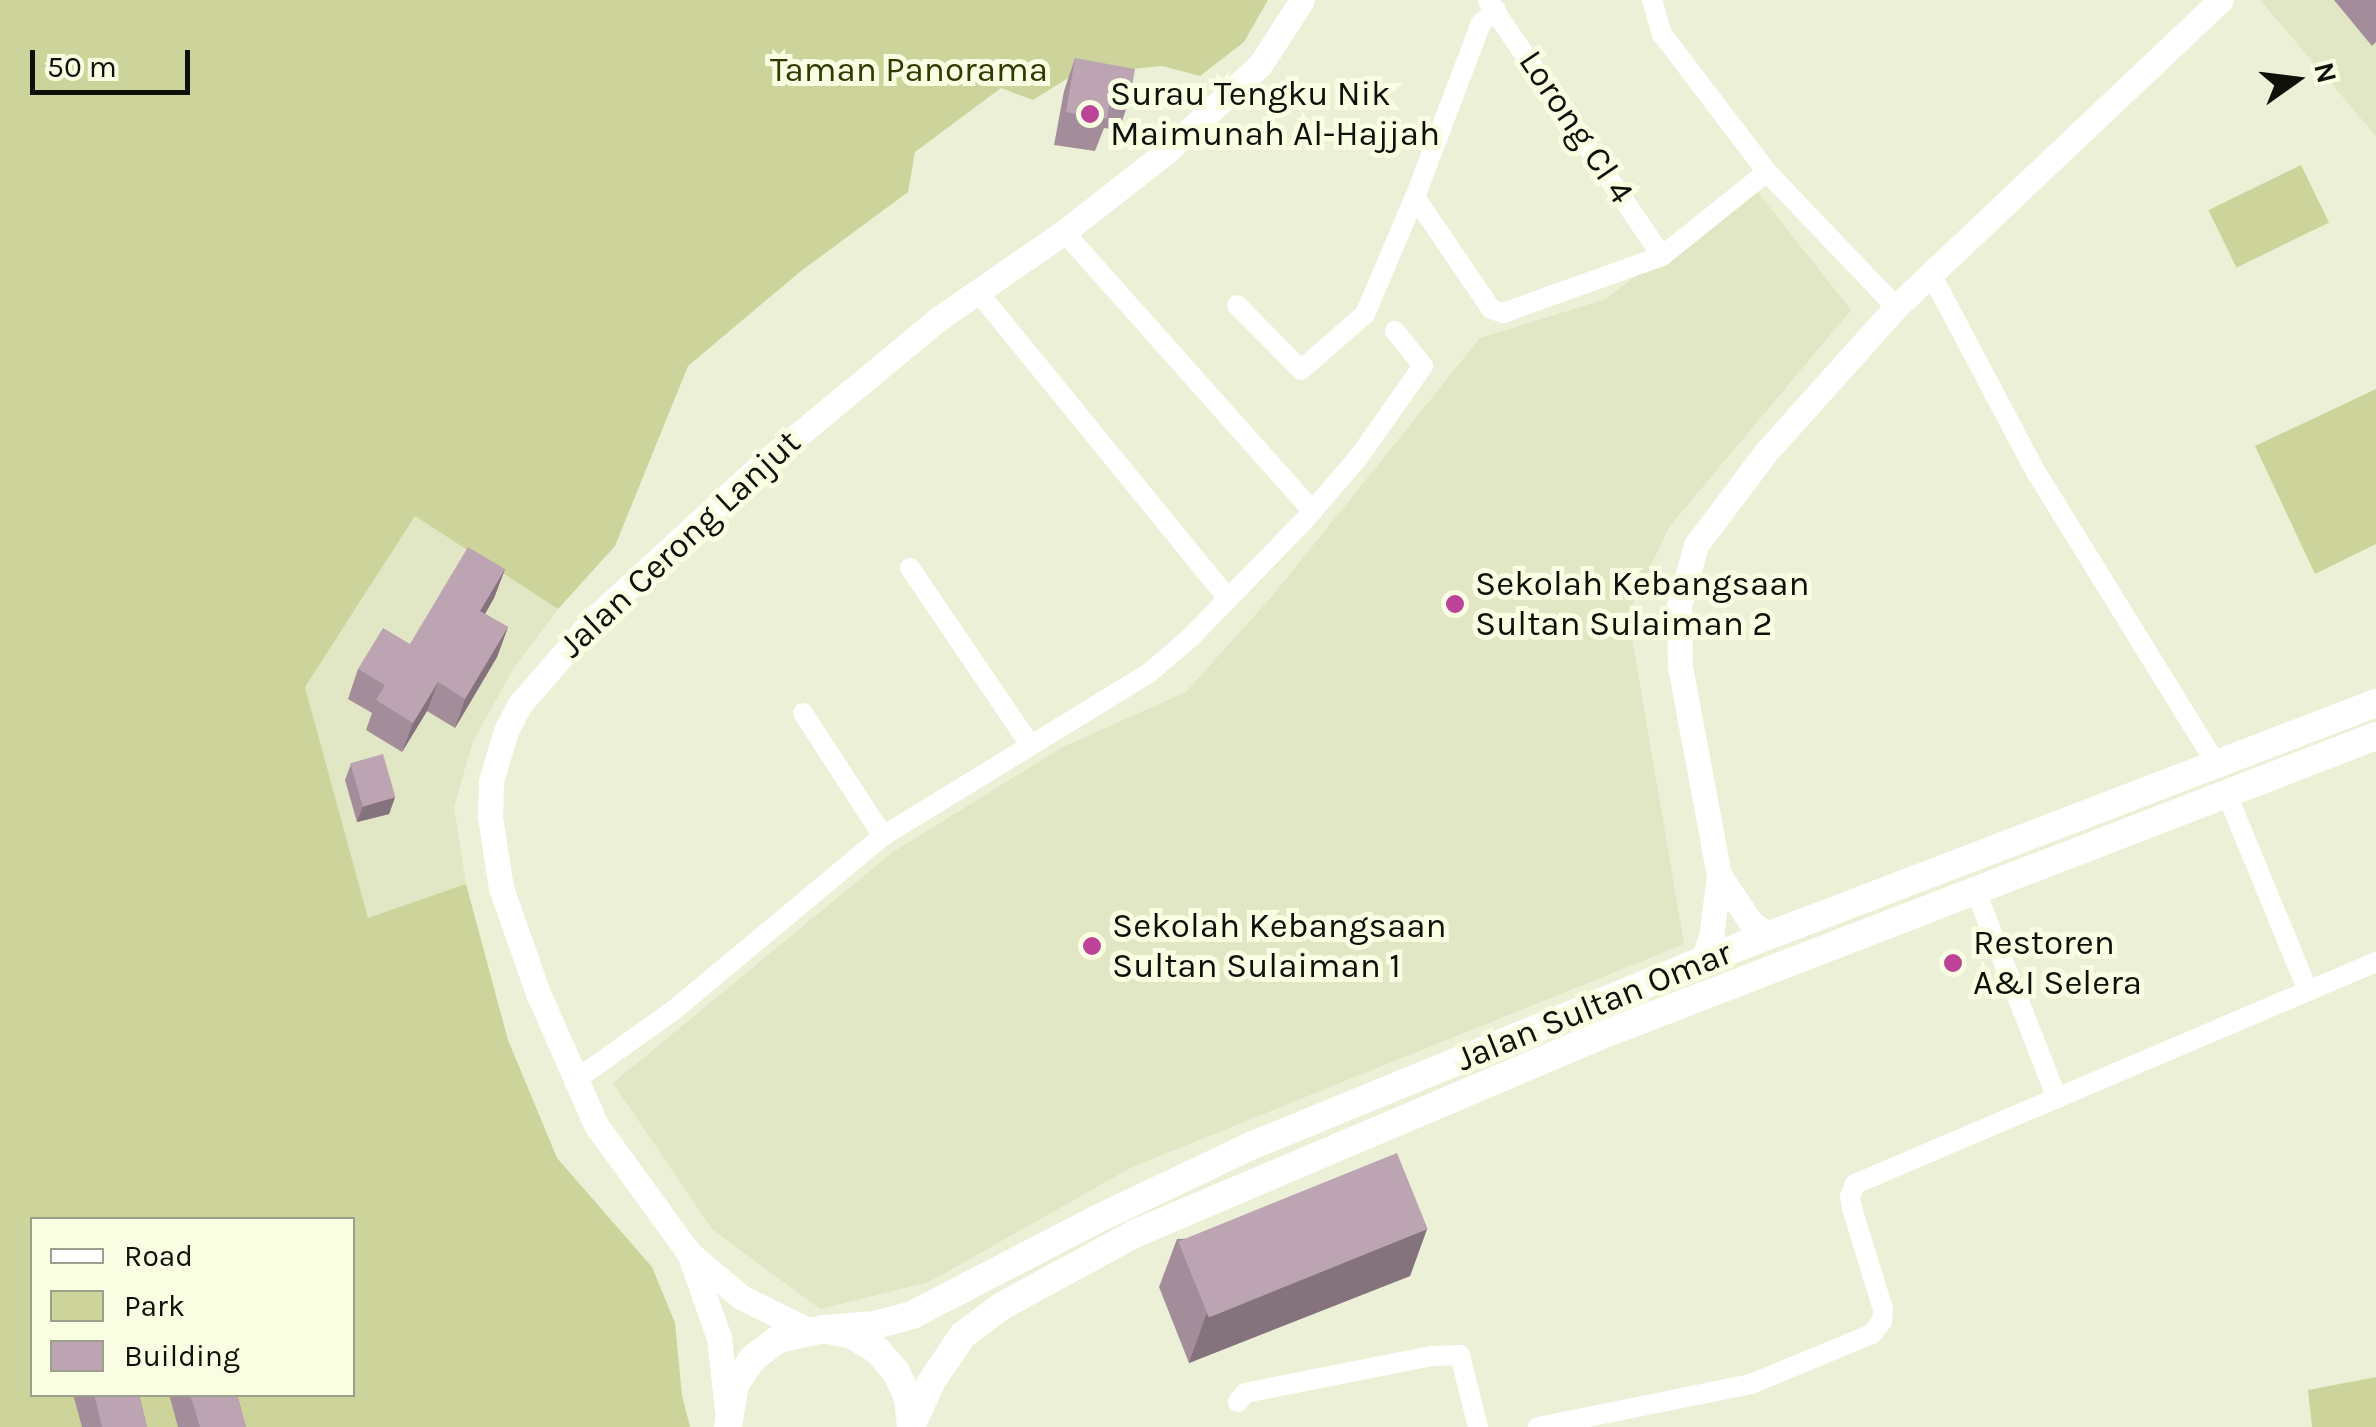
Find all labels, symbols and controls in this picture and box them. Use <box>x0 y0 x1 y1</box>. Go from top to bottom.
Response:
scale bar <box>35 30 195 92</box>
north arrow <box>2246 30 2346 130</box>
street label: Lorong Cl 4 <box>1509 42 1643 212</box>
text: 50 m <box>47 49 117 85</box>
park label: Taman Panorama <box>770 49 1048 91</box>
text: N <box>2307 59 2344 86</box>
place label: Surau Tengku Nik Maimunah Al-Hajjah <box>1110 73 1440 155</box>
marker: Surau Tengku Nik Maimunah Al-Hajjah <box>1079 103 1101 125</box>
street label: Jalan Cerong Lanjut <box>551 421 809 667</box>
place label: Sekolah Kebangsaan Sultan Sulaiman 2 <box>1475 563 1810 645</box>
marker: Sekolah Kebangsaan Sultan Sulaiman 2 <box>1444 593 1466 615</box>
place label: Sekolah Kebangsaan Sultan Sulaiman 1 <box>1112 905 1447 987</box>
place label: Restoren A&I Selera <box>1973 922 2142 1004</box>
street label: Jalan Sultan Omar <box>1450 932 1738 1080</box>
marker: Sekolah Kebangsaan Sultan Sulaiman 1 <box>1081 935 1103 957</box>
marker: Restoren A&I Selera <box>1942 952 1964 974</box>
legend <box>30 1217 355 1397</box>
text: Road <box>124 1238 193 1274</box>
text: Park <box>124 1288 185 1324</box>
text: Building <box>124 1338 240 1374</box>

